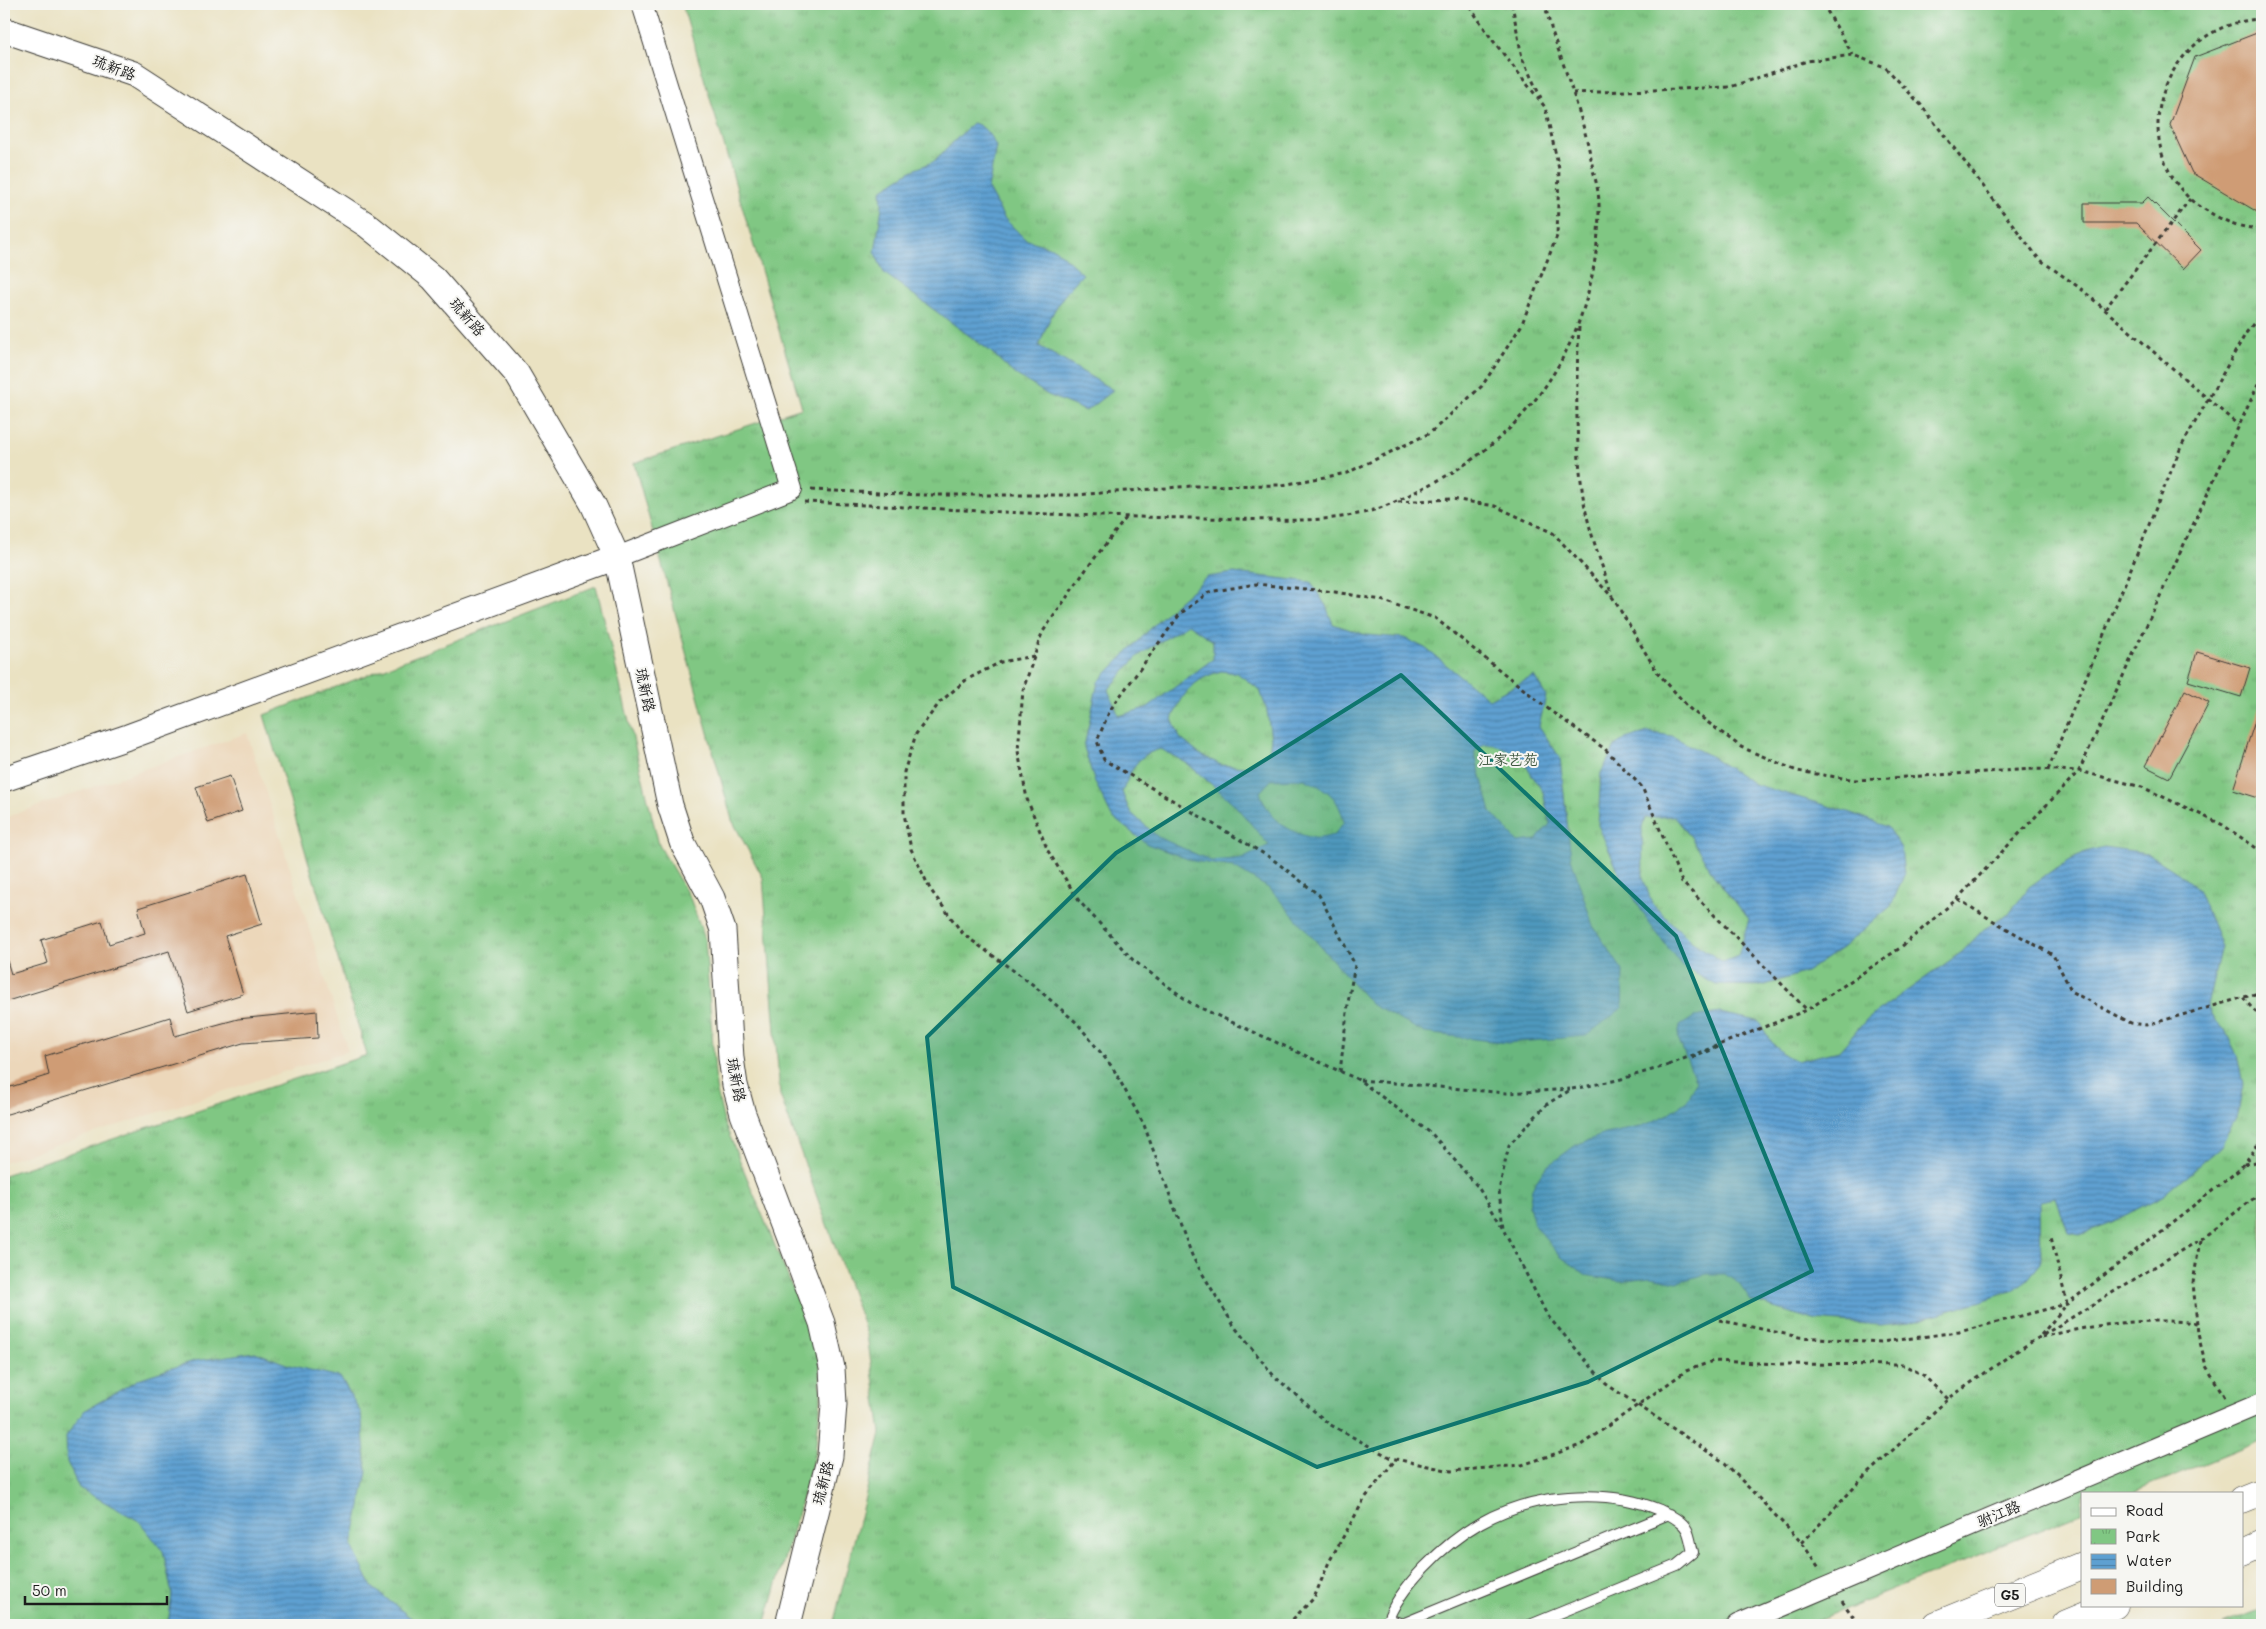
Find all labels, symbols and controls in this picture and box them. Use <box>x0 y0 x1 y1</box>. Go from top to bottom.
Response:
street label: 琉新路 <box>90 50 139 84</box>
street label: 琉新路 <box>445 293 490 340</box>
street label: 琉新路 <box>632 666 660 714</box>
park label: 江家艺苑 <box>1478 749 1538 769</box>
street label: 琉新路 <box>723 1056 751 1104</box>
street label: 琉新路 <box>807 1458 837 1507</box>
legend <box>2081 1492 2244 1606</box>
street label: 驸江路 <box>1974 1495 2023 1531</box>
text: Road <box>2126 1500 2163 1520</box>
text: Park <box>2126 1526 2160 1546</box>
text: Water <box>2126 1550 2172 1570</box>
scale bar <box>25 1574 168 1606</box>
text: Building <box>2126 1576 2183 1596</box>
text: 50 m <box>32 1580 67 1600</box>
road number: G5 <box>1995 1584 2025 1606</box>

